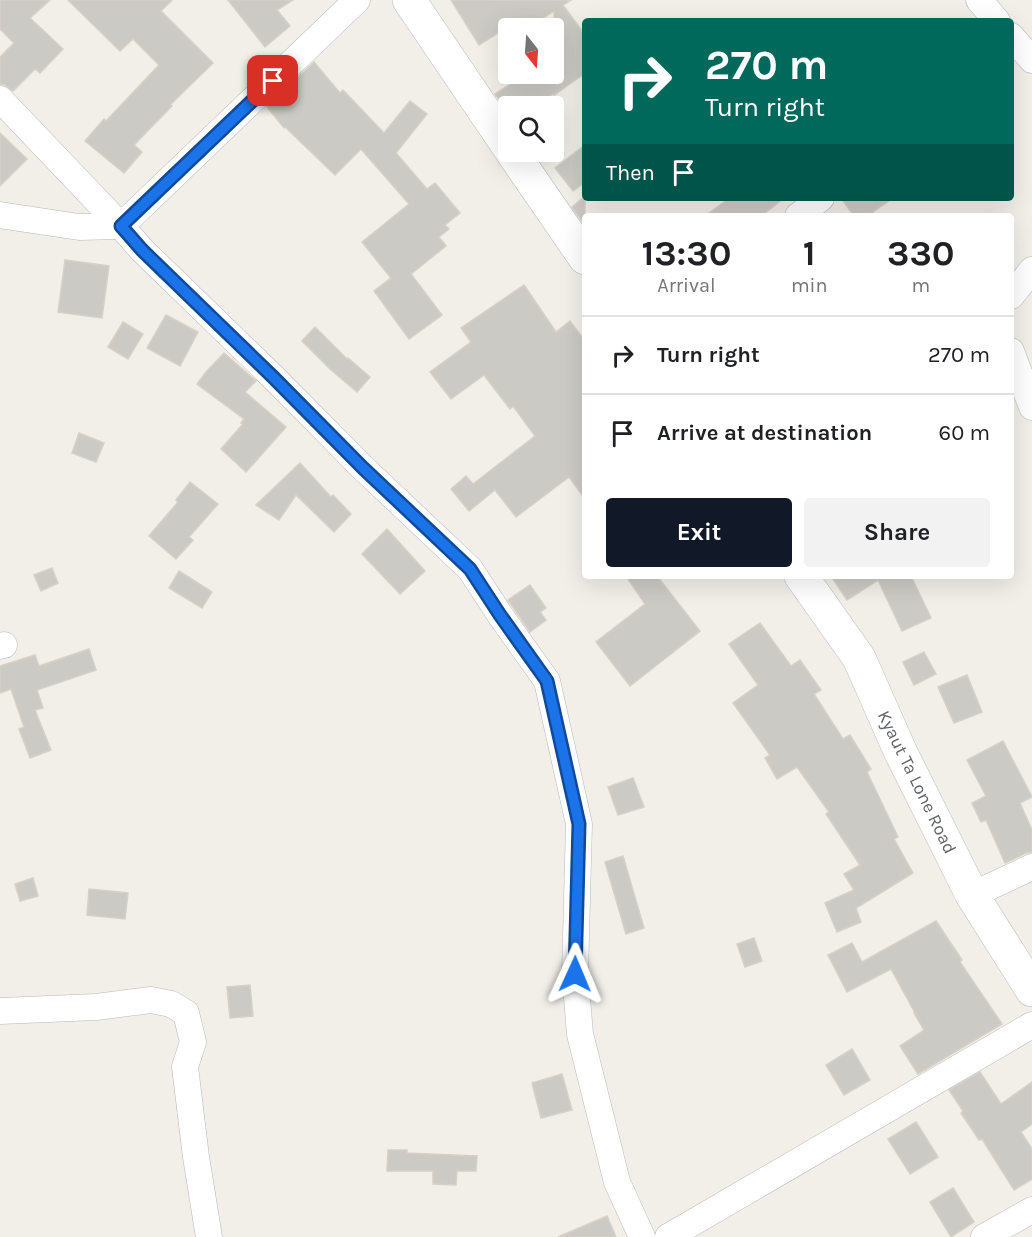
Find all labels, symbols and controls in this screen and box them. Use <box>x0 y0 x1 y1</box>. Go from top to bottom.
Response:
north arrow <box>498 18 564 84</box>
map controls <box>498 18 564 162</box>
text: 270 m <box>705 40 828 90</box>
icon: right <box>606 42 684 120</box>
pin <box>247 55 298 106</box>
icon: arrive <box>256 64 289 97</box>
text: Turn right <box>705 91 825 123</box>
button: search <box>498 96 564 162</box>
icon: arrive <box>667 156 700 189</box>
text: Then <box>606 160 655 186</box>
text: 13:30 <box>641 232 731 274</box>
text: 1 <box>803 232 816 274</box>
text: 330 <box>887 232 955 274</box>
text: Arrival <box>657 274 716 297</box>
text: min <box>791 274 828 297</box>
text: m <box>911 274 930 297</box>
icon: right <box>606 339 639 372</box>
text: Turn right <box>657 342 760 368</box>
text: 270 m <box>928 342 990 368</box>
icon: arrive <box>606 417 639 450</box>
text: Arrive at destination <box>657 420 872 446</box>
text: 60 m <box>939 420 990 446</box>
button: Exit <box>606 498 792 567</box>
button: Share <box>804 498 990 567</box>
street label: Kyaut Ta Lone Road <box>873 707 961 857</box>
position arrow <box>543 942 607 1006</box>

